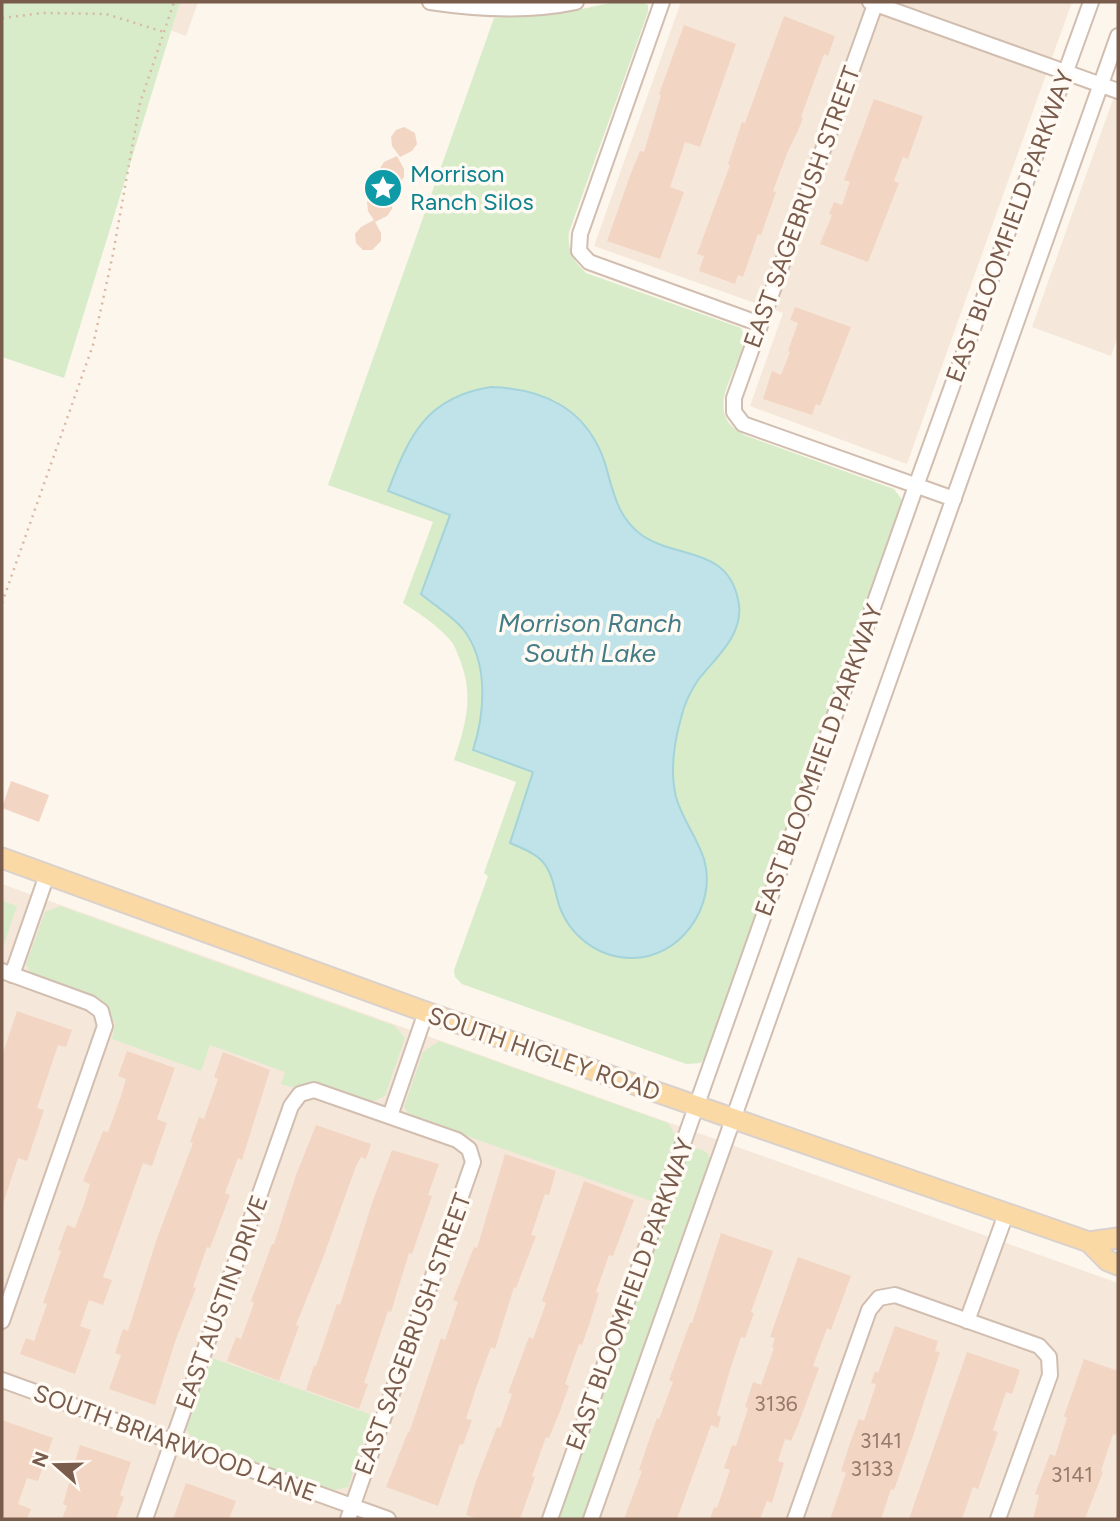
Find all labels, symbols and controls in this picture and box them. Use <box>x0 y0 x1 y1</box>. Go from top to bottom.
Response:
street label: EAST SAGEBRUSH STREET <box>737 62 866 351</box>
street label: EAST BLOOMFIELD PARKWAY <box>939 65 1080 386</box>
place label: Morrison Ranch Silos <box>410 159 534 216</box>
place icon: Morrison Ranch Silos <box>362 167 404 209</box>
street label: EAST BLOOMFIELD PARKWAY <box>748 599 889 920</box>
water label: Morrison Ranch South Lake <box>498 607 682 669</box>
street label: SOUTH HIGLEY ROAD <box>424 1000 664 1107</box>
street label: EAST BLOOMFIELD PARKWAY <box>559 1133 700 1454</box>
street label: EAST SAGEBRUSH STREET <box>348 1189 477 1478</box>
street label: EAST AUSTIN DRIVE <box>169 1191 274 1413</box>
street label: SOUTH BRIARWOOD LANE <box>30 1378 320 1508</box>
house number: 3136 <box>754 1391 798 1416</box>
house number: 3141 <box>860 1428 902 1453</box>
north arrow <box>21 1430 91 1500</box>
house number: 3133 <box>851 1456 893 1481</box>
house number: 3141 <box>1051 1462 1093 1487</box>

